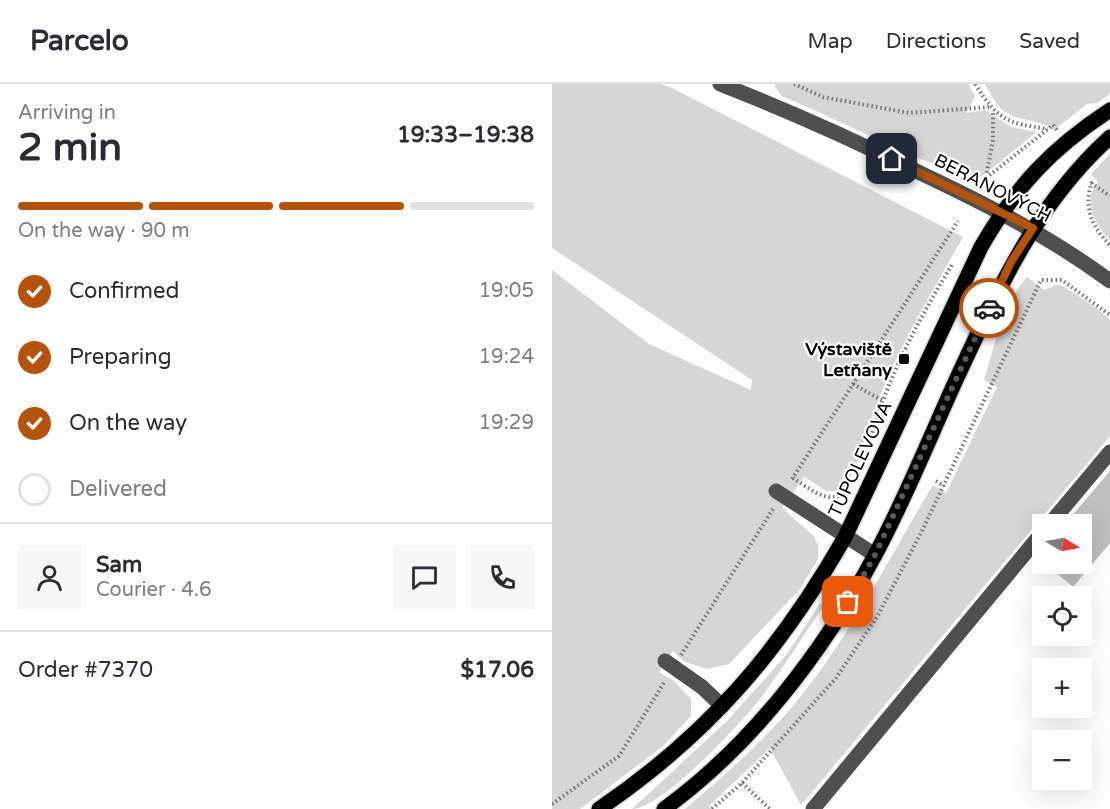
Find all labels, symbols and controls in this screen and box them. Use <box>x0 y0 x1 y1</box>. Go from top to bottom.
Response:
text: Parcelo <box>30 24 129 58</box>
text: Map <box>807 29 853 54</box>
text: Directions <box>886 29 986 54</box>
text: Saved <box>1019 29 1080 54</box>
text: Arriving in <box>18 101 116 125</box>
text: 19:33–19:38 <box>397 122 534 148</box>
text: 2 min <box>18 124 122 171</box>
pin <box>866 133 917 184</box>
icon: home <box>875 142 908 175</box>
street label: BERANOVÝCH <box>931 149 1055 227</box>
text: On the way · 90 m <box>18 219 190 243</box>
icon: check <box>18 275 51 308</box>
text: Confirmed <box>69 278 179 304</box>
courier <box>959 278 1019 338</box>
text: 19:05 <box>479 279 534 303</box>
icon: car <box>973 292 1006 325</box>
place label: Výstaviště Letňany <box>805 338 892 381</box>
icon: check <box>18 341 51 374</box>
text: Preparing <box>69 344 172 370</box>
text: 19:24 <box>479 345 534 369</box>
marker: Výstaviště Letňany <box>897 352 911 366</box>
street label: TUPOLEVOVA <box>824 398 896 520</box>
icon: check <box>18 407 51 440</box>
text: On the way <box>69 410 187 436</box>
text: 19:29 <box>479 411 534 435</box>
text: Delivered <box>69 476 167 502</box>
north arrow <box>1032 514 1092 574</box>
map controls <box>1032 514 1092 790</box>
button: person <box>18 546 81 609</box>
button: chat <box>393 546 456 609</box>
button: phone <box>471 546 534 609</box>
text: Sam <box>96 552 142 578</box>
pin <box>822 576 873 627</box>
text: Courier · 4.6 <box>96 578 211 602</box>
icon: bag <box>831 585 864 618</box>
button: locate <box>1032 586 1092 646</box>
text: Order #7370 <box>18 657 153 683</box>
text: $17.06 <box>461 657 534 683</box>
button: + <box>1032 658 1092 718</box>
button: − <box>1032 730 1092 790</box>

